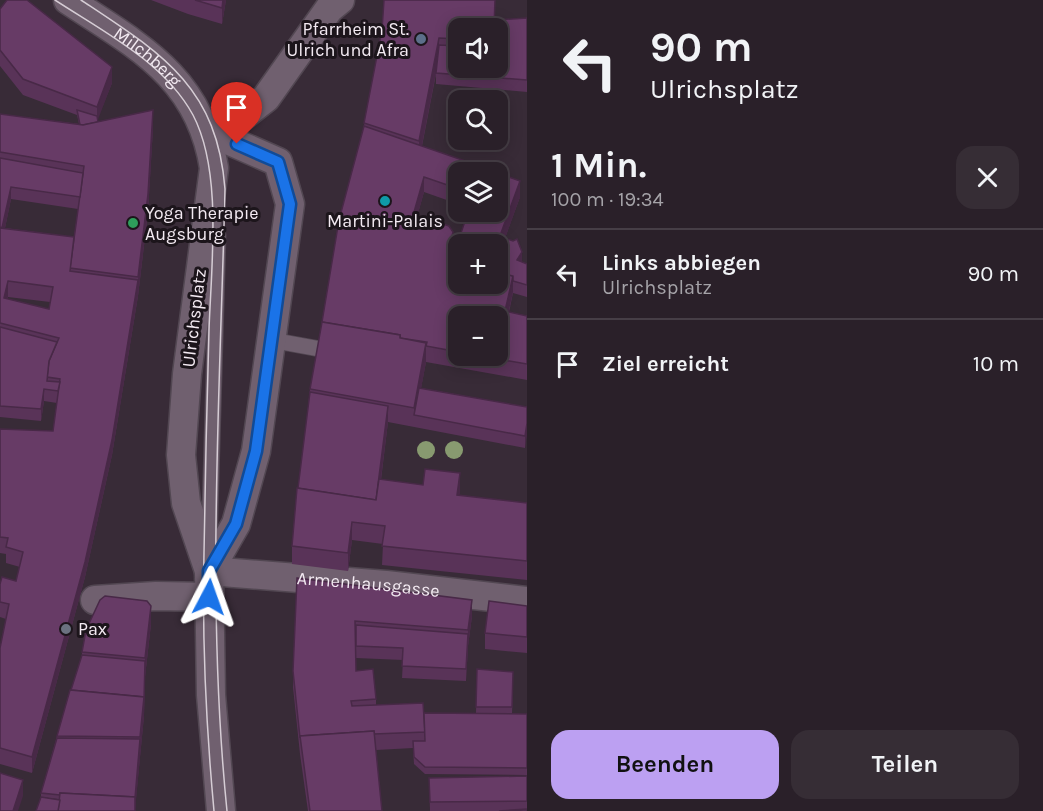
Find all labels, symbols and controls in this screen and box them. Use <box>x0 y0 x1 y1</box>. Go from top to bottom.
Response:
place label: Pfarrheim St. Ulrich und Afra <box>287 18 409 61</box>
map controls <box>448 18 508 366</box>
button: sound <box>448 18 508 78</box>
street label: Milchberg <box>110 22 186 91</box>
text: 90 m <box>650 22 753 72</box>
icon: left <box>551 24 629 102</box>
marker: Pfarrheim St. Ulrich und Afra <box>414 32 428 46</box>
text: Ulrichsplatz <box>650 73 799 105</box>
pin <box>211 82 262 144</box>
button: search <box>448 90 508 150</box>
icon: arrive <box>220 91 253 124</box>
text: 1 Min. <box>551 144 646 186</box>
button: close <box>956 146 1019 209</box>
button: layers <box>448 162 508 222</box>
text: 100 m · 19:34 <box>551 188 664 211</box>
marker: Martini-Palais <box>378 194 392 208</box>
place label: Yoga Therapie Augsburg <box>145 202 259 245</box>
place label: Martini-Palais <box>327 210 443 232</box>
marker: Yoga Therapie Augsburg <box>126 216 140 230</box>
button: + <box>448 234 508 294</box>
text: Links abbiegen <box>602 250 761 276</box>
icon: left <box>551 258 584 291</box>
text: 90 m <box>967 261 1019 287</box>
street label: Ulrichsplatz <box>177 267 211 369</box>
text: Ulrichsplatz <box>602 276 712 299</box>
button: − <box>448 306 508 366</box>
icon: arrive <box>551 348 584 381</box>
text: Ziel erreicht <box>602 351 729 377</box>
text: 10 m <box>973 351 1019 377</box>
position arrow <box>177 565 241 629</box>
street label: Armenhausgasse <box>296 567 441 602</box>
place label: Pax <box>78 618 107 640</box>
marker: Pax <box>59 622 73 636</box>
button: Beenden <box>551 730 779 799</box>
button: Teilen <box>791 730 1019 799</box>

